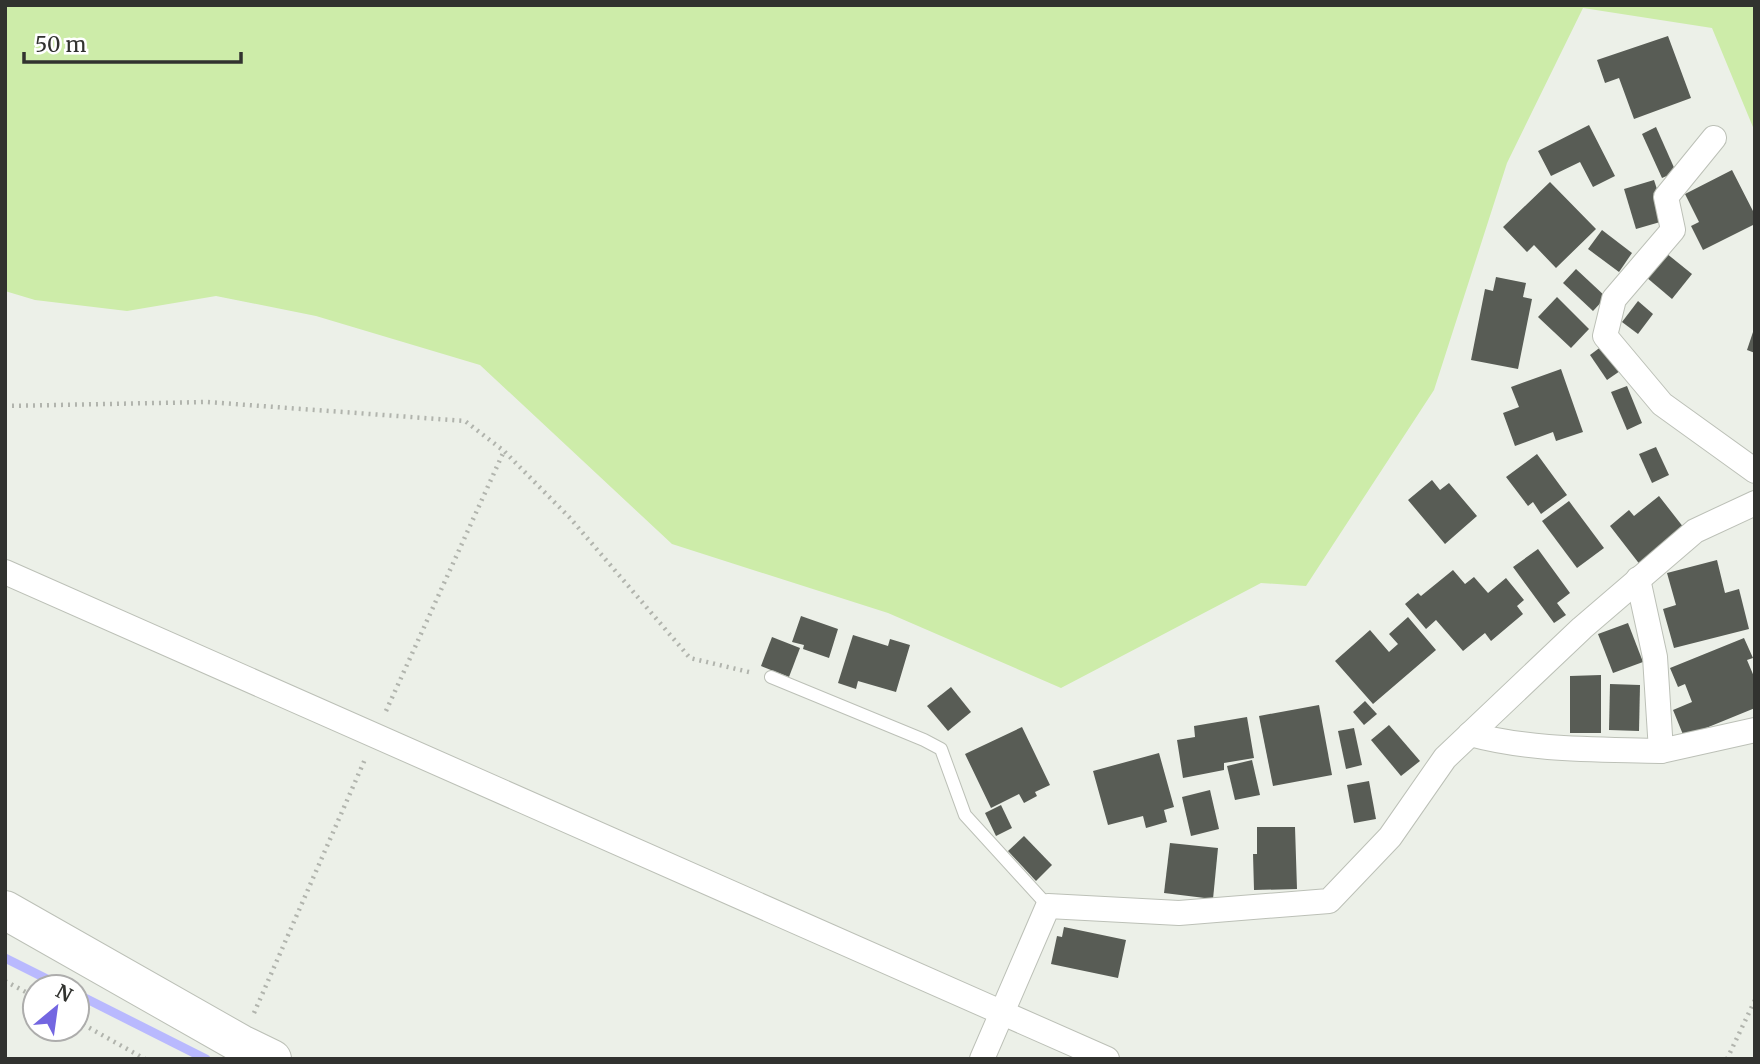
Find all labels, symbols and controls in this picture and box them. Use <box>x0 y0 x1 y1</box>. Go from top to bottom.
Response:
scale bar <box>24 21 242 65</box>
text: 50 m <box>35 31 86 58</box>
north arrow <box>21 973 91 1043</box>
text: N <box>52 979 77 1007</box>

